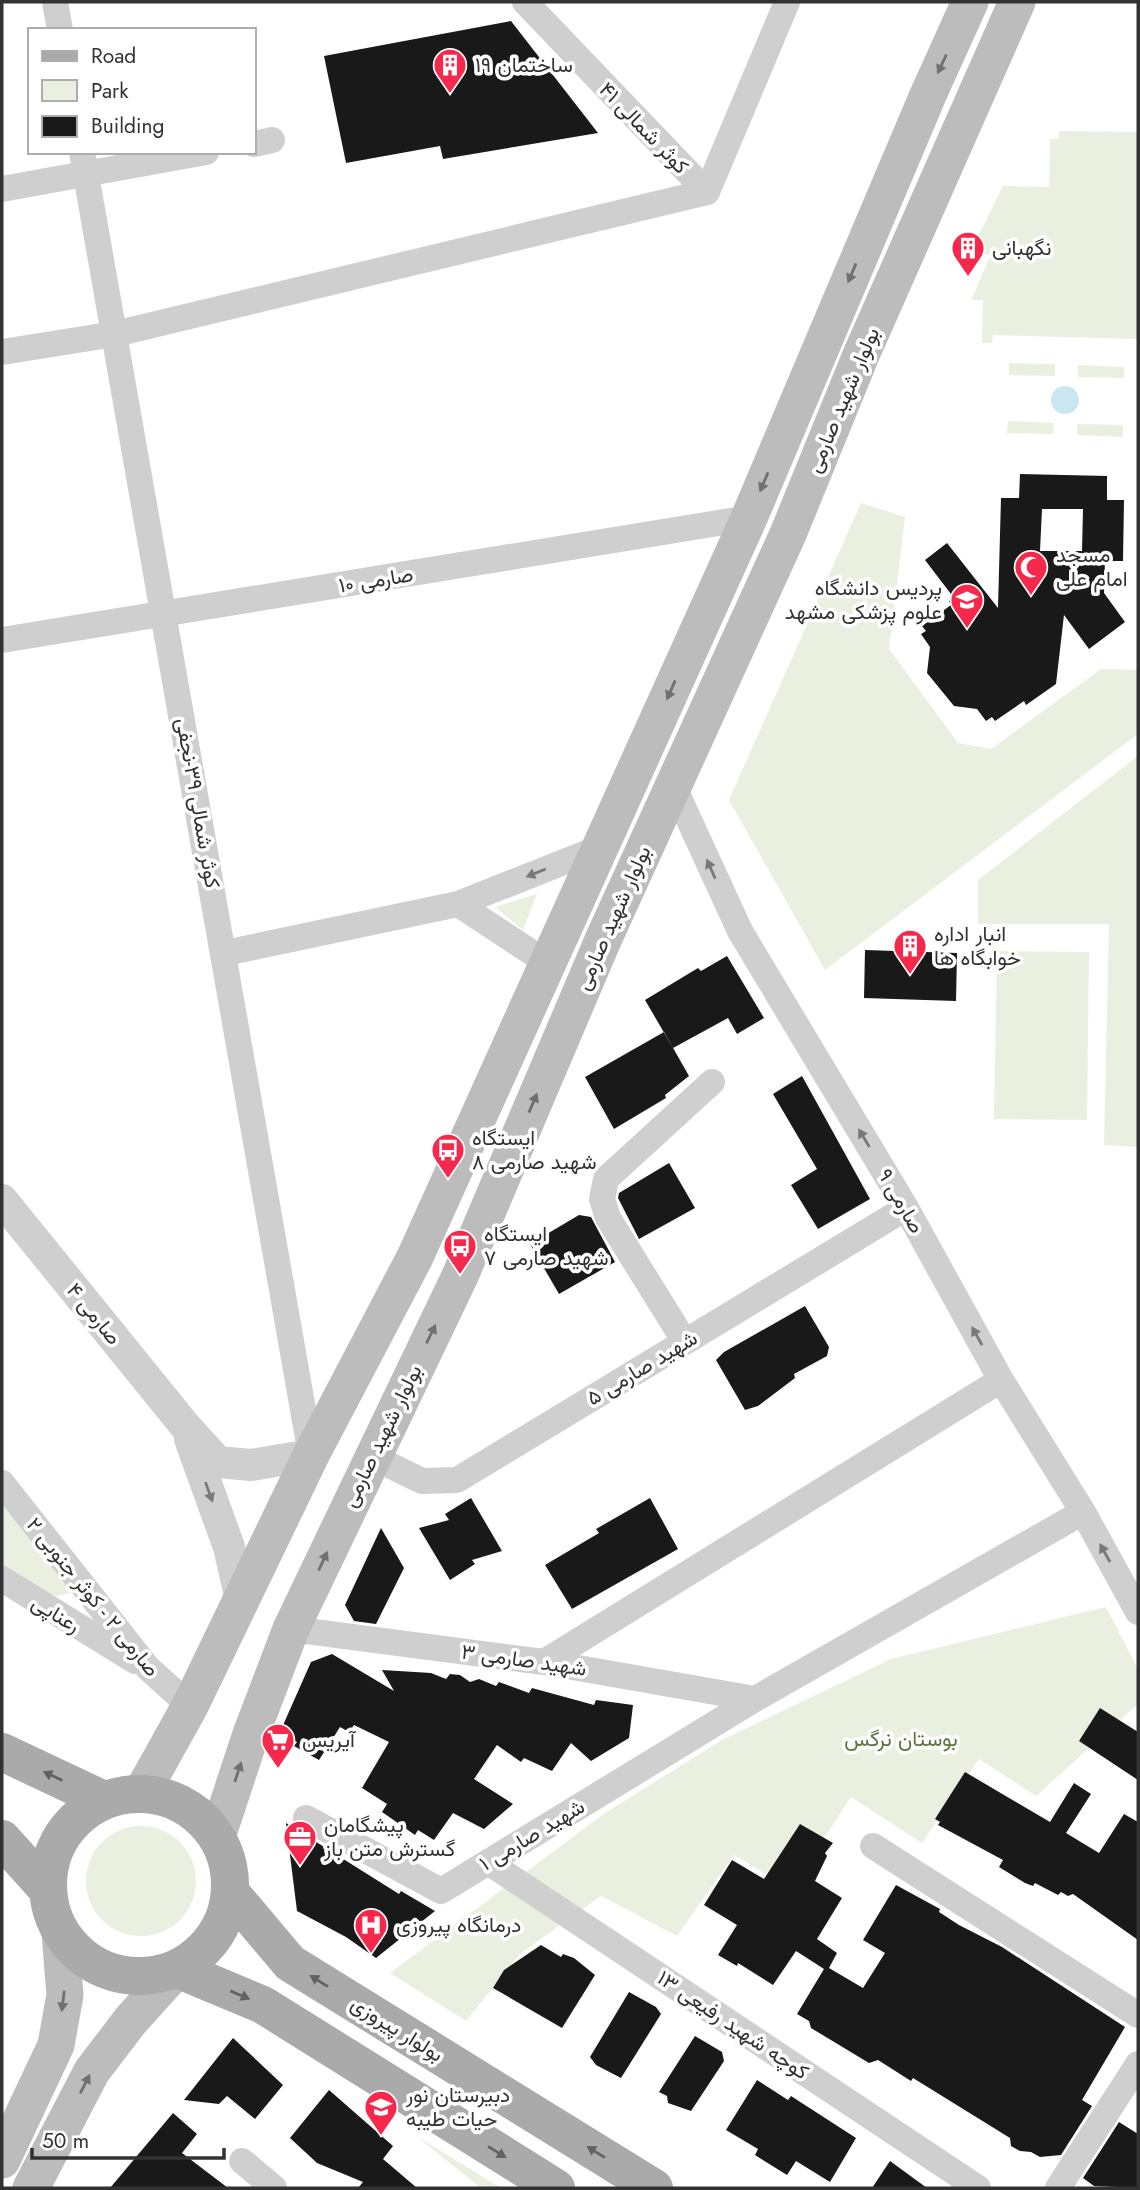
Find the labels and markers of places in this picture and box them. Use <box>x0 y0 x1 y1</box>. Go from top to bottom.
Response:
building icon: ساختمان ۱۹ <box>431 46 469 95</box>
place label: ساختمان ۱۹ <box>475 50 573 80</box>
building icon: نگهبانی <box>949 229 987 278</box>
place label: نگهبانی <box>992 233 1052 263</box>
place label: مسجد امام علی <box>1056 540 1128 594</box>
mosque icon: مسجد امام علی <box>1012 548 1050 597</box>
place label: پردیس دانشگاه علوم پزشکی مشهد <box>785 573 942 627</box>
school or university icon: پردیس دانشگاه علوم پزشکی مشهد <box>948 581 986 630</box>
place label: انبار اداره خوابگاه ها <box>934 919 1021 973</box>
building icon: انبار اداره خوابگاه ها <box>891 927 929 976</box>
place label: ایستگاه شهید صارمی ۸ <box>472 1123 597 1177</box>
bus stop icon: ایستگاه شهید صارمی ۸ <box>429 1131 467 1180</box>
place label: ایستگاه شهید صارمی ۷ <box>484 1219 609 1273</box>
bus stop icon: ایستگاه شهید صارمی ۷ <box>441 1227 479 1276</box>
supermarket icon: آیریس <box>259 1721 297 1770</box>
place label: آیریس <box>302 1725 357 1755</box>
place label: پیشگامان گسترش متن باز <box>323 1810 455 1864</box>
office icon: پیشگامان گسترش متن باز <box>281 1818 319 1867</box>
hospital icon: درمانگاه پیروزی <box>352 1906 390 1955</box>
place label: درمانگاه پیروزی <box>396 1910 521 1940</box>
place label: دبیرستان نور حیات طیبه <box>405 2080 510 2134</box>
school or university icon: دبیرستان نور حیات طیبه <box>362 2088 400 2137</box>

